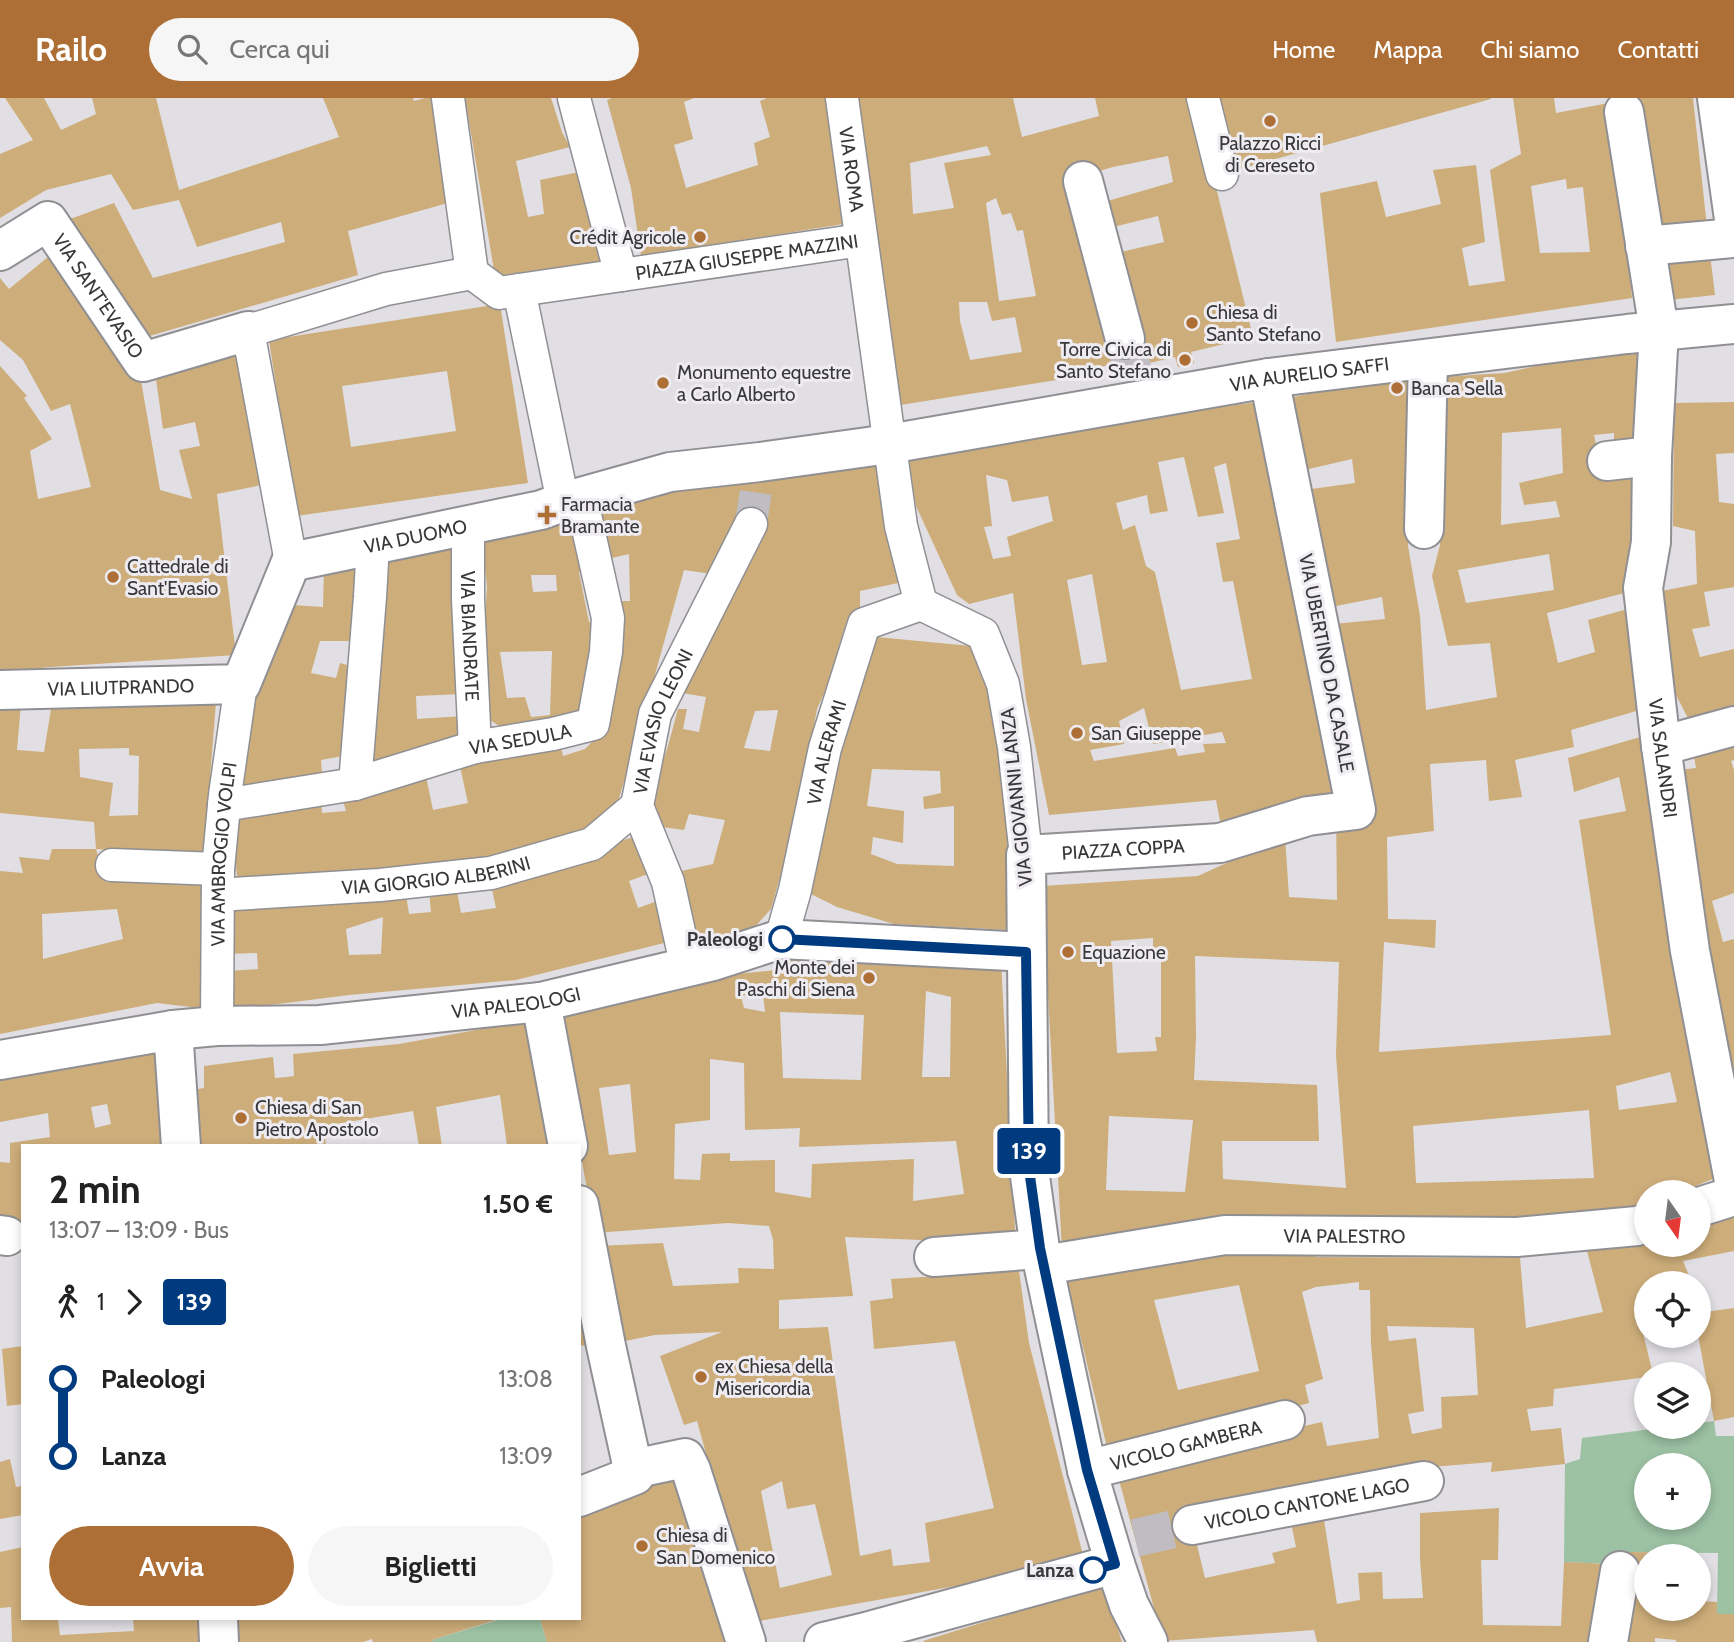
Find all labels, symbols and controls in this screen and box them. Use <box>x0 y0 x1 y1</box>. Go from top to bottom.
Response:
search box <box>149 18 639 81</box>
text: Railo <box>35 29 107 69</box>
icon: search <box>173 30 211 68</box>
text: Cerca qui <box>229 33 330 65</box>
text: Home <box>1272 35 1335 64</box>
text: Mappa <box>1373 35 1442 64</box>
text: Chi siamo <box>1480 35 1579 64</box>
text: Contatti <box>1617 35 1699 64</box>
marker: Palazzo Ricci di Cereseto <box>1262 113 1278 129</box>
street label: VIA ROMA <box>834 125 869 214</box>
place label: Palazzo Ricci di Cereseto <box>1219 132 1321 177</box>
place label: Crédit Agricole <box>570 226 686 249</box>
street label: VIA SANT'EVASIO <box>48 229 148 363</box>
marker: Crédit Agricole <box>692 229 708 245</box>
street label: PIAZZA GIUSEPPE MAZZINI <box>634 230 860 285</box>
place label: Chiesa di Santo Stefano <box>1206 301 1321 346</box>
marker: Chiesa di Santo Stefano <box>1184 315 1200 331</box>
place label: Torre Civica di Santo Stefano <box>1056 338 1171 383</box>
marker: Torre Civica di Santo Stefano <box>1177 352 1193 368</box>
street label: VIA AURELIO SAFFI <box>1228 352 1391 397</box>
place label: Monumento equestre a Carlo Alberto <box>677 361 851 406</box>
marker: Monumento equestre a Carlo Alberto <box>655 375 671 391</box>
place label: Banca Sella <box>1411 377 1503 400</box>
marker: Banca Sella <box>1389 380 1405 396</box>
place label: Farmacia Bramante <box>561 493 640 538</box>
marker: Farmacia Bramante <box>539 507 555 523</box>
street label: VIA DUOMO <box>362 515 469 559</box>
street label: VIA UBERTINO DA CASALE <box>1294 552 1359 774</box>
place label: Cattedrale di Sant'Evasio <box>127 555 229 600</box>
marker: Cattedrale di Sant'Evasio <box>105 569 121 585</box>
street label: VIA BIANDRATE <box>456 571 484 702</box>
street label: VIA EVASIO LEONI <box>629 645 698 796</box>
street label: VIA LIUTPRANDO <box>47 674 195 701</box>
street label: VIA ALERAMI <box>802 697 851 807</box>
street label: VIA SALANDRI <box>1644 697 1682 819</box>
street label: VIA GIOVANNI LANZA <box>996 706 1037 887</box>
street label: VIA SEDULA <box>468 719 574 760</box>
place label: San Giuseppe <box>1091 722 1202 745</box>
marker: San Giuseppe <box>1069 725 1085 741</box>
street label: VIA AMBROGIO VOLPI <box>207 761 242 946</box>
street label: PIAZZA COPPA <box>1061 834 1186 865</box>
street label: VIA GIORGIO ALBERINI <box>341 851 533 899</box>
marker: Paleologi <box>769 926 795 952</box>
place label: Paleologi <box>687 928 763 951</box>
place label: Equazione <box>1082 941 1166 964</box>
marker: Equazione <box>1060 944 1076 960</box>
place label: Monte dei Paschi di Siena <box>737 956 855 1001</box>
marker: Monte dei Paschi di Siena <box>861 970 877 986</box>
street label: VIA PALEOLOGI <box>450 982 583 1023</box>
place label: Chiesa di San Pietro Apostolo <box>255 1096 379 1141</box>
marker: Chiesa di San Pietro Apostolo <box>233 1110 249 1126</box>
line badge: 139 <box>989 1128 1069 1174</box>
text: 139 <box>1011 1136 1047 1165</box>
text: 2 min <box>49 1166 141 1213</box>
north arrow <box>1634 1180 1712 1256</box>
map controls <box>1634 1180 1711 1621</box>
text: 1.50 € <box>483 1188 553 1220</box>
text: 13:07 – 13:09 · Bus <box>49 1216 229 1244</box>
street label: VIA PALESTRO <box>1284 1224 1405 1248</box>
button: locate <box>1634 1271 1711 1348</box>
icon: walk <box>49 1283 87 1321</box>
icon: forward <box>115 1283 153 1321</box>
text: 139 <box>177 1287 212 1316</box>
text: 1 <box>97 1288 105 1316</box>
place label: ex Chiesa della Misericordia <box>715 1355 833 1400</box>
button: layers <box>1634 1362 1711 1439</box>
text: Paleologi <box>101 1363 205 1395</box>
text: 13:08 <box>498 1365 553 1393</box>
marker: ex Chiesa della Misericordia <box>693 1369 709 1385</box>
street label: VICOLO GAMBERA <box>1108 1415 1264 1476</box>
text: Lanza <box>101 1440 167 1472</box>
text: 13:09 <box>499 1442 553 1470</box>
button: + <box>1634 1453 1711 1530</box>
street label: VICOLO CANTONE LAGO <box>1203 1473 1412 1534</box>
place label: Chiesa di San Domenico <box>656 1524 775 1569</box>
button: Avvia <box>49 1526 294 1606</box>
button: Biglietti <box>308 1526 553 1606</box>
marker: Chiesa di San Domenico <box>634 1538 650 1554</box>
button: − <box>1634 1544 1711 1621</box>
marker: Lanza <box>1080 1557 1106 1583</box>
place label: Lanza <box>1026 1559 1075 1582</box>

